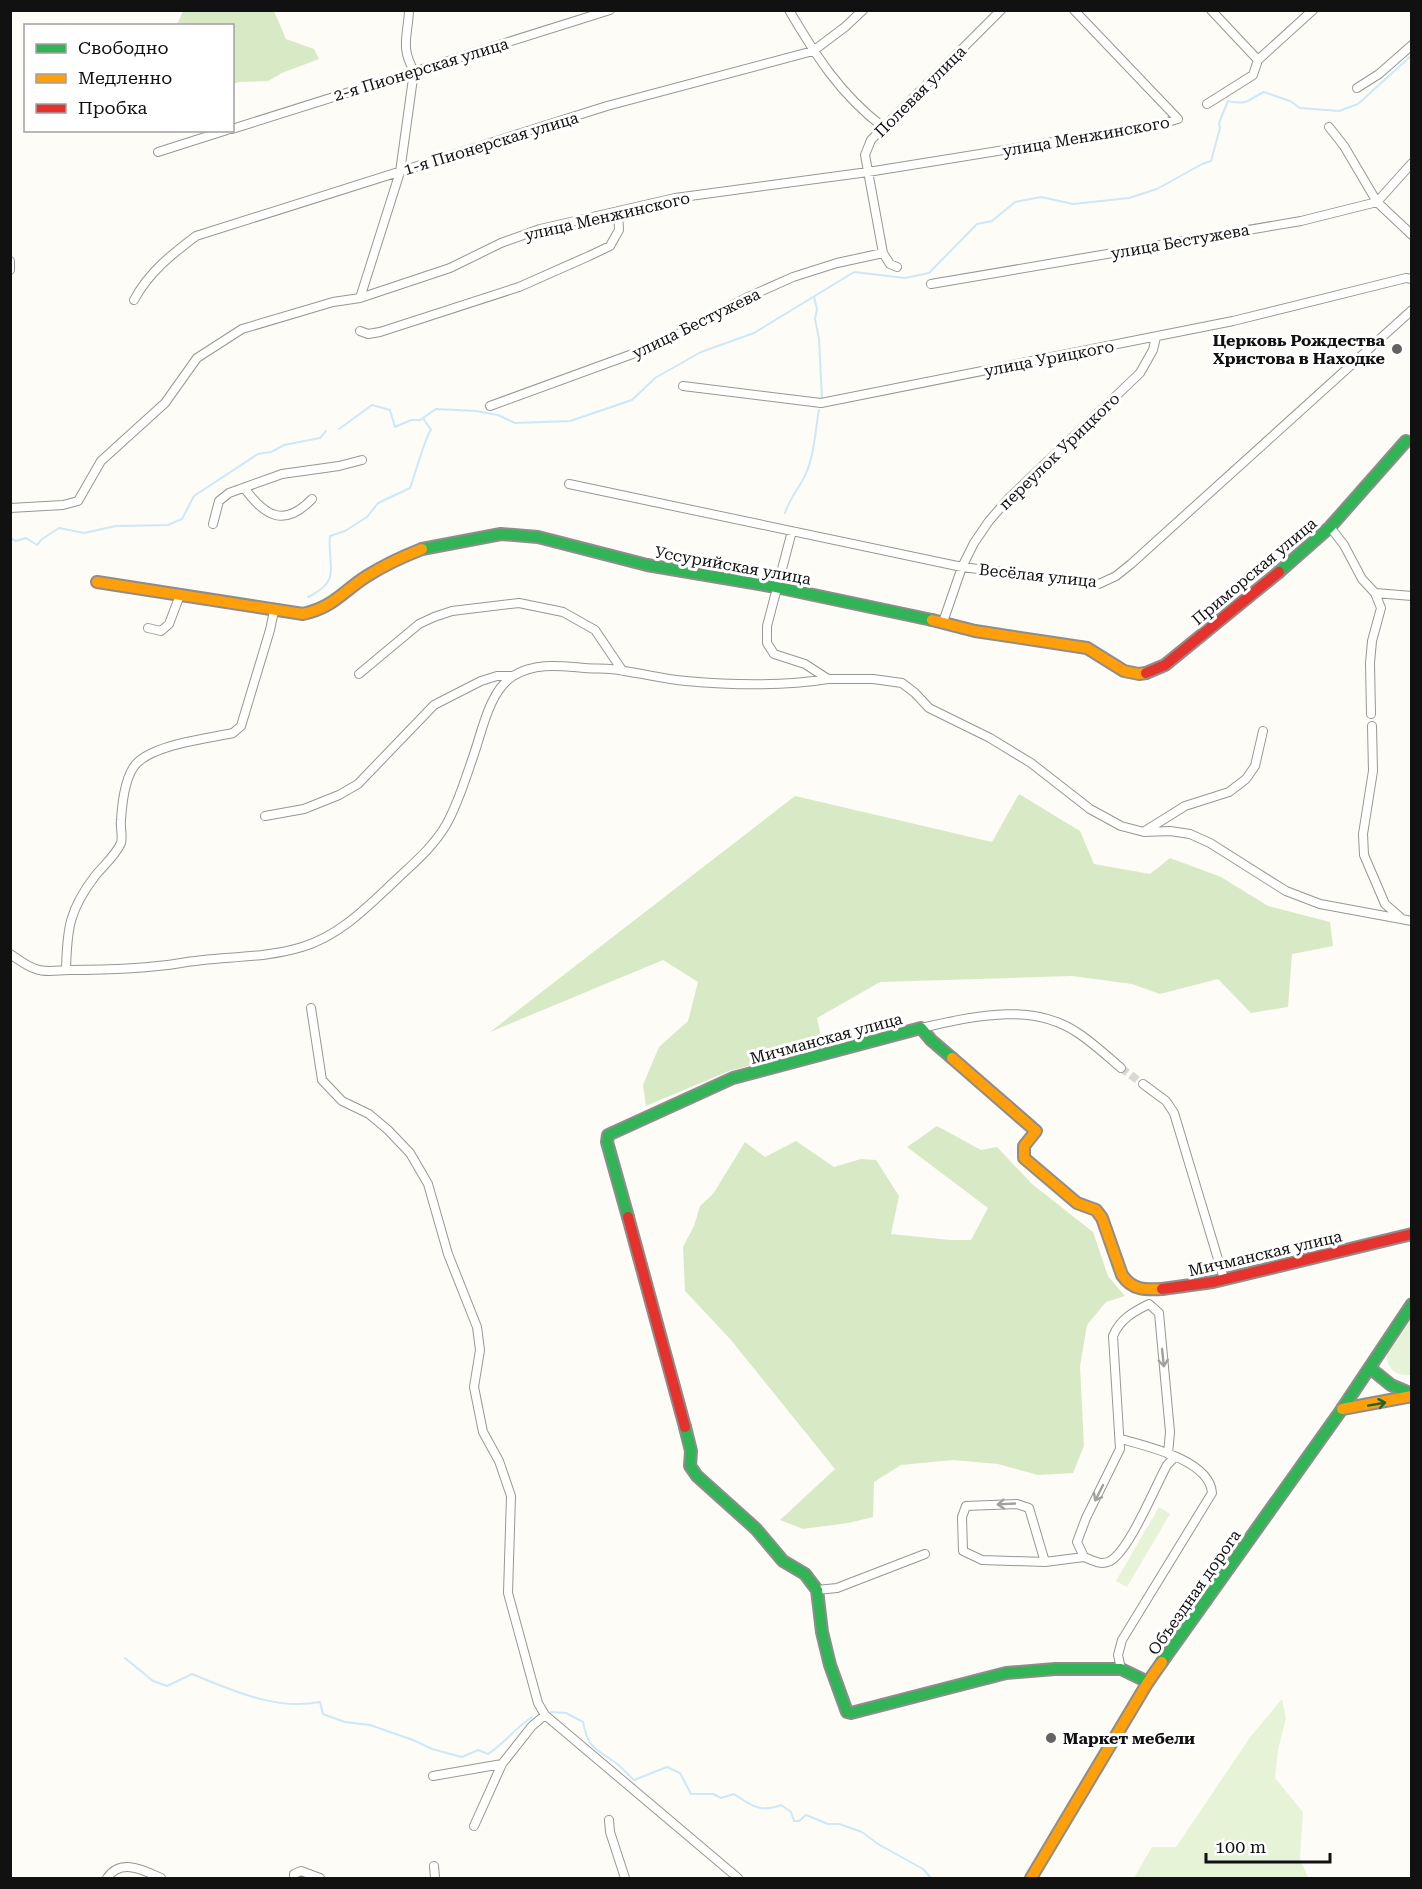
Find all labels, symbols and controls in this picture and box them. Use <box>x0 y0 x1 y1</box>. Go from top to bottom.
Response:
legend <box>24 24 234 132</box>
street label: 2-я Пионерская улица <box>331 34 511 105</box>
text: Свободно <box>78 37 168 58</box>
street label: Полевая улица <box>871 41 970 141</box>
text: Медленно <box>78 67 172 88</box>
text: Пробка <box>78 97 147 118</box>
street label: 1-я Пионерская улица <box>401 108 581 179</box>
street label: улица Менжинского <box>1001 112 1171 161</box>
street label: улица Менжинского <box>523 188 692 245</box>
street label: улица Бестужева <box>1109 220 1251 263</box>
street label: улица Бестужева <box>629 284 764 363</box>
place label: Церковь Рождества Христова в Находке <box>1213 331 1386 368</box>
street label: улица Урицкого <box>983 337 1116 380</box>
marker: Церковь Рождества Христова в Находке <box>1390 342 1404 356</box>
street label: переулок Урицкого <box>995 389 1124 514</box>
street label: Приморская улица <box>1188 513 1321 629</box>
street label: Уссурийская улица <box>653 542 813 589</box>
street label: Весёлая улица <box>978 560 1098 591</box>
street label: Мичманская улица <box>748 1009 905 1068</box>
street label: Мичманская улица <box>1186 1226 1344 1280</box>
one-way arrow <box>1158 1348 1169 1368</box>
one-way arrow <box>1367 1398 1386 1409</box>
one-way arrow <box>1093 1483 1105 1501</box>
one-way arrow <box>997 1498 1017 1510</box>
street label: Объездная дорога <box>1144 1526 1245 1659</box>
place label: Маркет мебели <box>1063 1729 1195 1748</box>
marker: Маркет мебели <box>1044 1731 1058 1745</box>
scale bar <box>1206 1826 1330 1864</box>
text: 100 m <box>1215 1836 1266 1857</box>

